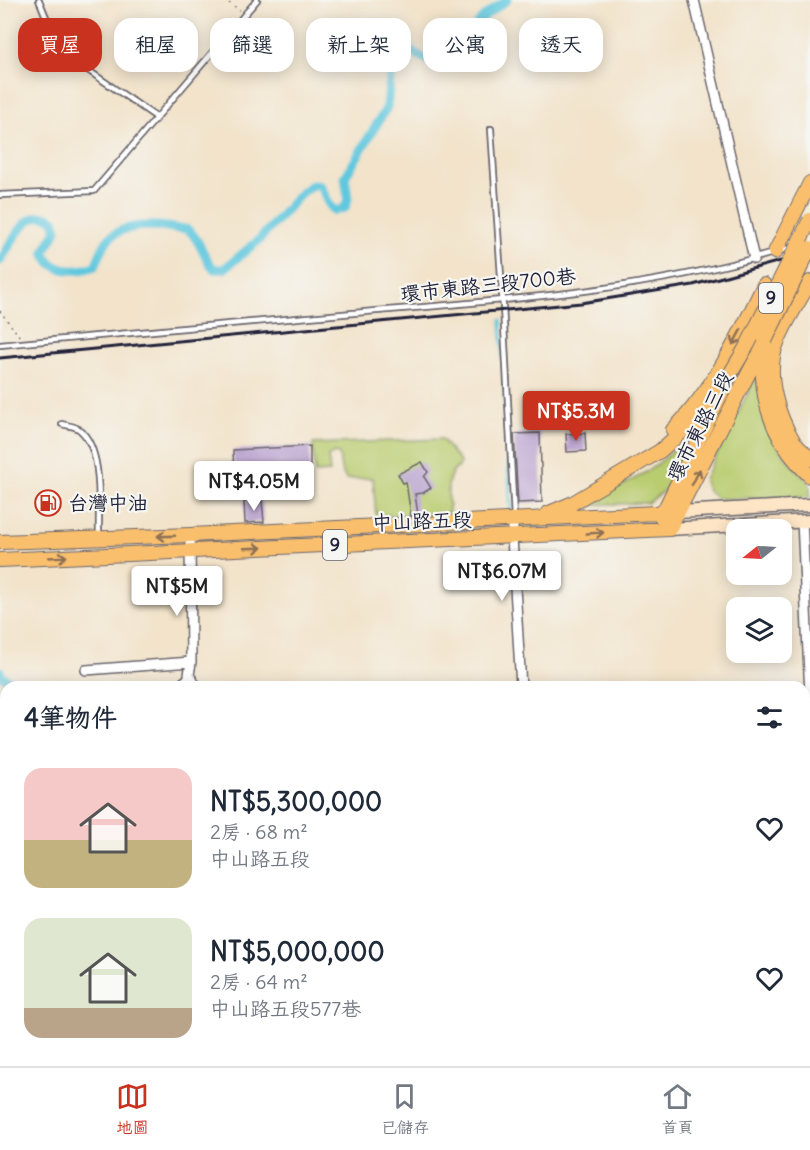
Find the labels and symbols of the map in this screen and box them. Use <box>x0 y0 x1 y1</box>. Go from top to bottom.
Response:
street label: 環市東路三段700巷 <box>399 263 578 306</box>
road number: 9 <box>759 283 783 313</box>
one-way arrow <box>731 328 743 345</box>
street label: 環市東路三段 <box>661 367 738 485</box>
pin: NT$5.3M <box>521 391 631 442</box>
pin: NT$4.05M <box>192 461 316 512</box>
one-way arrow <box>690 468 702 486</box>
fuel station icon: 台灣中油 <box>33 488 63 518</box>
place label: 台灣中油 <box>68 490 148 515</box>
street label: 中山路五段 <box>372 506 472 535</box>
north arrow <box>726 519 792 585</box>
one-way arrow <box>584 527 604 538</box>
one-way arrow <box>157 530 177 541</box>
road number: 9 <box>323 530 347 560</box>
one-way arrow <box>243 543 263 554</box>
one-way arrow <box>48 551 68 562</box>
pin: NT$6.07M <box>440 551 564 602</box>
pin: NT$5M <box>135 566 219 617</box>

